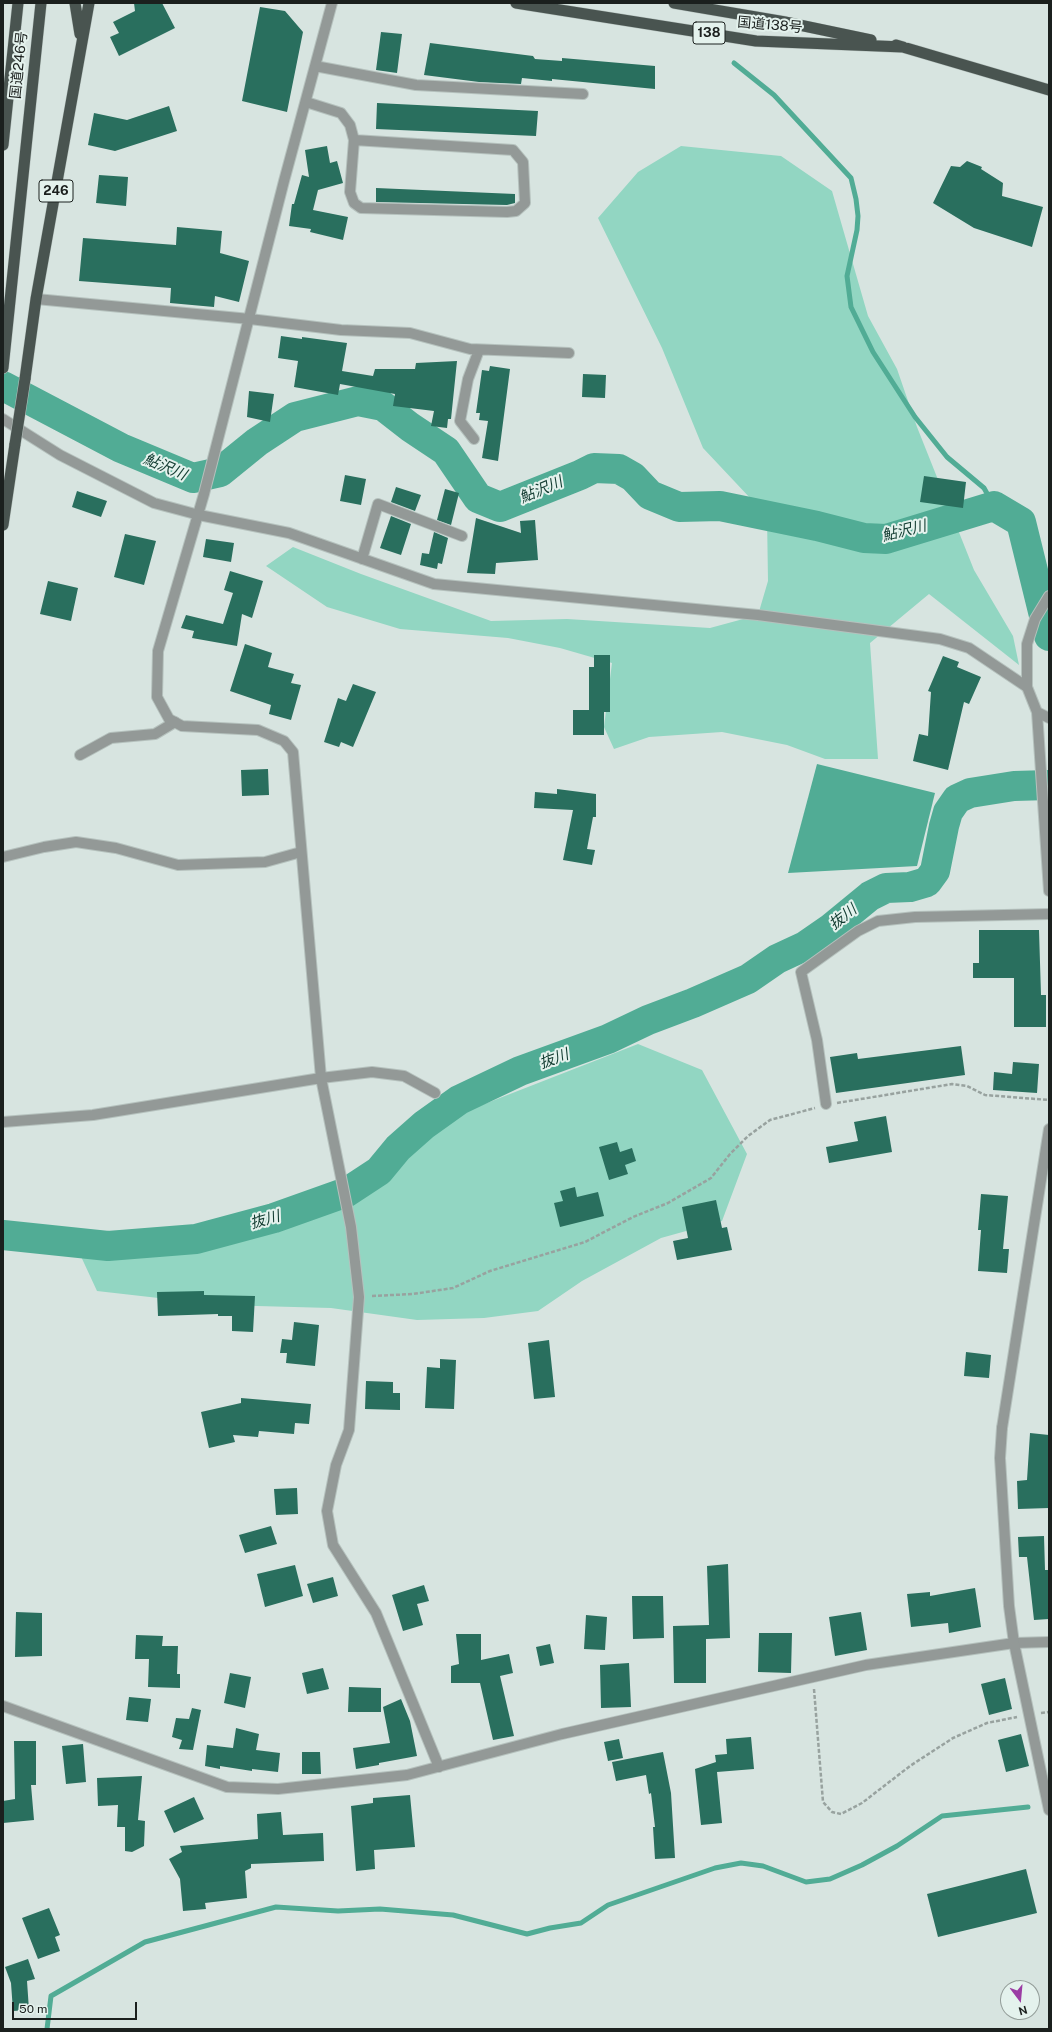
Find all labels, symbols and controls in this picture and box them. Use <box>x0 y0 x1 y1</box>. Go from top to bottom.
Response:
street label: 国道138号 <box>737 14 803 36</box>
road number: 138 <box>693 22 725 44</box>
street label: 国道246号 <box>7 30 31 100</box>
road number: 246 <box>39 180 73 202</box>
water label: 鮎沢川 <box>141 450 189 484</box>
water label: 鮎沢川 <box>517 473 565 507</box>
water label: 鮎沢川 <box>880 517 928 545</box>
water label: 抜川 <box>826 901 860 933</box>
water label: 抜川 <box>537 1045 571 1073</box>
water label: 抜川 <box>248 1207 282 1233</box>
north arrow <box>1000 1980 1040 2020</box>
scale bar <box>14 1994 139 2020</box>
text: 50 m <box>19 2002 47 2016</box>
text: N <box>1017 2004 1029 2018</box>

